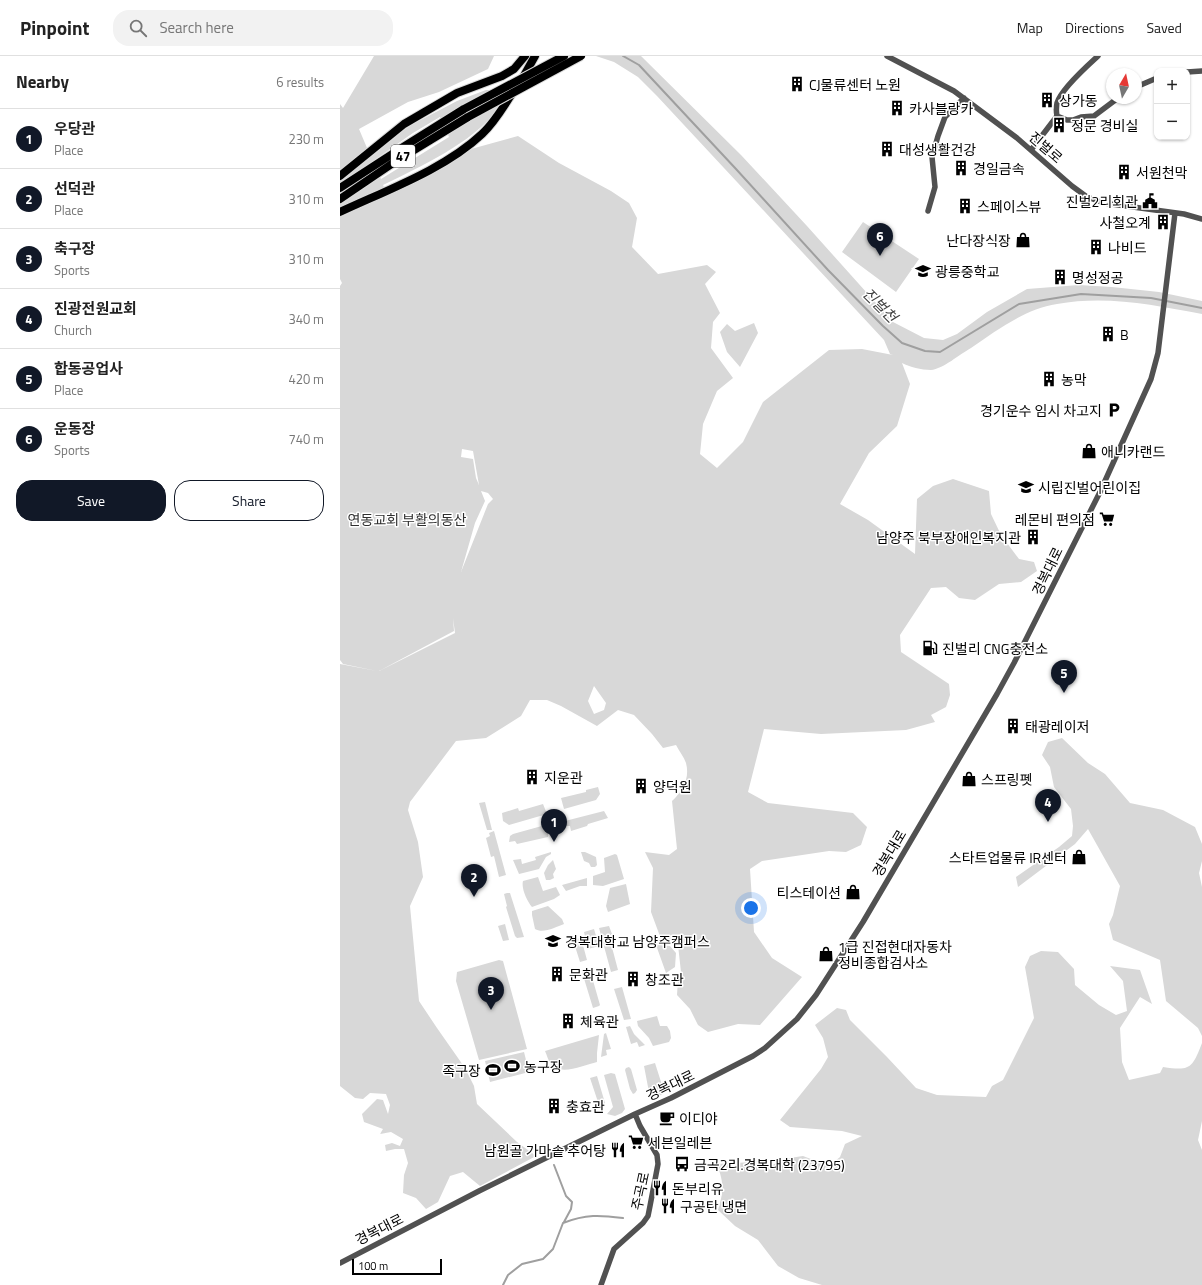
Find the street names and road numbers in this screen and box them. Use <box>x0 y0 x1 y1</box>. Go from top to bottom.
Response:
street label: 진벌로 <box>1025 126 1068 168</box>
road number: 47 <box>391 145 415 167</box>
street label: 경복대로 <box>1026 543 1068 599</box>
street label: 경복대로 <box>867 825 911 880</box>
street label: 경복대로 <box>642 1064 698 1106</box>
street label: 주곡로 <box>626 1170 654 1212</box>
street label: 경복대로 <box>351 1208 407 1250</box>

